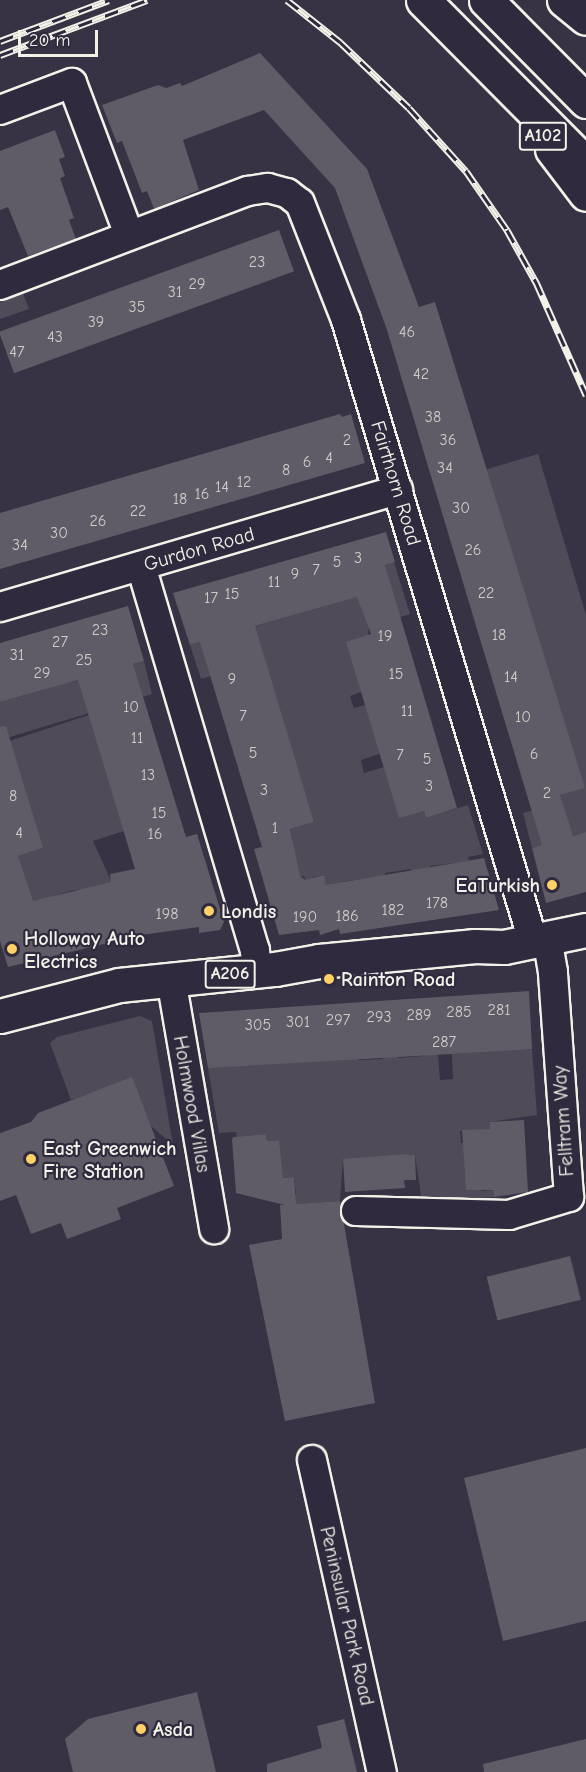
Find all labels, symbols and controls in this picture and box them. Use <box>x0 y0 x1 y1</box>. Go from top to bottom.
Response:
scale bar <box>21 18 100 56</box>
text: 20 m <box>29 30 70 51</box>
road number: A102 <box>518 121 568 151</box>
house number: 23 <box>249 252 265 272</box>
house number: 29 <box>189 274 205 294</box>
house number: 31 <box>168 282 182 302</box>
house number: 35 <box>129 297 145 317</box>
house number: 39 <box>88 312 104 332</box>
house number: 46 <box>399 322 415 342</box>
house number: 43 <box>47 327 63 347</box>
house number: 47 <box>9 342 25 362</box>
house number: 42 <box>413 364 429 384</box>
house number: 38 <box>425 407 441 427</box>
street label: Fairthorn Road <box>366 418 426 548</box>
house number: 2 <box>343 430 351 450</box>
house number: 36 <box>440 430 456 450</box>
house number: 4 <box>325 448 333 468</box>
house number: 6 <box>303 452 311 472</box>
house number: 34 <box>437 458 453 478</box>
house number: 8 <box>282 460 290 480</box>
house number: 12 <box>237 472 251 492</box>
house number: 14 <box>215 477 229 497</box>
house number: 16 <box>194 484 210 504</box>
house number: 18 <box>173 489 187 509</box>
house number: 30 <box>452 498 470 518</box>
house number: 22 <box>130 501 146 521</box>
house number: 26 <box>89 511 107 531</box>
street label: Gurdon Road <box>141 522 257 576</box>
house number: 30 <box>50 523 68 543</box>
house number: 34 <box>12 535 28 555</box>
house number: 26 <box>464 540 482 560</box>
house number: 3 <box>354 548 362 568</box>
house number: 5 <box>333 552 341 572</box>
house number: 7 <box>312 560 320 580</box>
house number: 9 <box>291 564 299 584</box>
house number: 11 <box>268 572 280 592</box>
house number: 22 <box>478 583 494 603</box>
house number: 15 <box>224 584 240 604</box>
house number: 17 <box>204 588 218 608</box>
house number: 23 <box>92 620 108 640</box>
house number: 18 <box>492 625 506 645</box>
house number: 19 <box>378 626 392 646</box>
house number: 27 <box>52 632 68 652</box>
house number: 31 <box>10 645 24 665</box>
house number: 25 <box>75 650 93 670</box>
house number: 29 <box>34 663 50 683</box>
house number: 15 <box>388 664 404 684</box>
house number: 14 <box>504 667 518 687</box>
house number: 9 <box>228 669 236 689</box>
house number: 10 <box>123 697 139 717</box>
house number: 11 <box>401 701 413 721</box>
house number: 7 <box>239 706 247 726</box>
house number: 10 <box>515 707 531 727</box>
house number: 11 <box>131 728 143 748</box>
house number: 5 <box>249 743 257 763</box>
house number: 6 <box>530 744 538 764</box>
house number: 7 <box>396 745 404 765</box>
house number: 5 <box>423 749 431 769</box>
house number: 13 <box>141 765 155 785</box>
house number: 3 <box>425 776 433 796</box>
house number: 3 <box>260 780 268 800</box>
house number: 2 <box>543 783 551 803</box>
house number: 8 <box>9 786 17 806</box>
house number: 15 <box>151 803 167 823</box>
house number: 1 <box>272 818 278 838</box>
house number: 4 <box>15 823 23 843</box>
house number: 16 <box>147 824 163 844</box>
place label: EaTurkish <box>455 873 540 897</box>
marker: EaTurkish <box>545 878 559 892</box>
house number: 178 <box>426 893 448 913</box>
place label: Londis <box>221 899 276 923</box>
house number: 182 <box>382 900 404 920</box>
house number: 198 <box>155 904 179 924</box>
marker: Londis <box>202 904 216 918</box>
house number: 186 <box>335 906 359 926</box>
house number: 190 <box>293 907 317 927</box>
place label: Holloway Auto Electrics <box>24 926 145 973</box>
marker: Holloway Auto Electrics <box>5 942 19 956</box>
road number: A206 <box>204 959 256 989</box>
place label: Rainton Road <box>341 967 456 991</box>
marker: Rainton Road <box>322 972 336 986</box>
house number: 281 <box>488 1000 510 1020</box>
house number: 285 <box>446 1002 472 1022</box>
house number: 289 <box>406 1005 432 1025</box>
house number: 293 <box>367 1007 391 1027</box>
house number: 297 <box>326 1010 350 1030</box>
house number: 301 <box>286 1012 310 1032</box>
house number: 305 <box>245 1015 271 1035</box>
house number: 287 <box>432 1032 456 1052</box>
street label: Holmwood Villas <box>168 1034 216 1174</box>
street label: Felltram Way <box>547 1065 579 1177</box>
place label: East Greenwich Fire Station <box>43 1136 176 1183</box>
marker: East Greenwich Fire Station <box>24 1152 38 1166</box>
street label: Peninsular Park Road <box>315 1524 379 1708</box>
place label: Asda <box>153 1717 193 1741</box>
marker: Asda <box>134 1722 148 1736</box>

